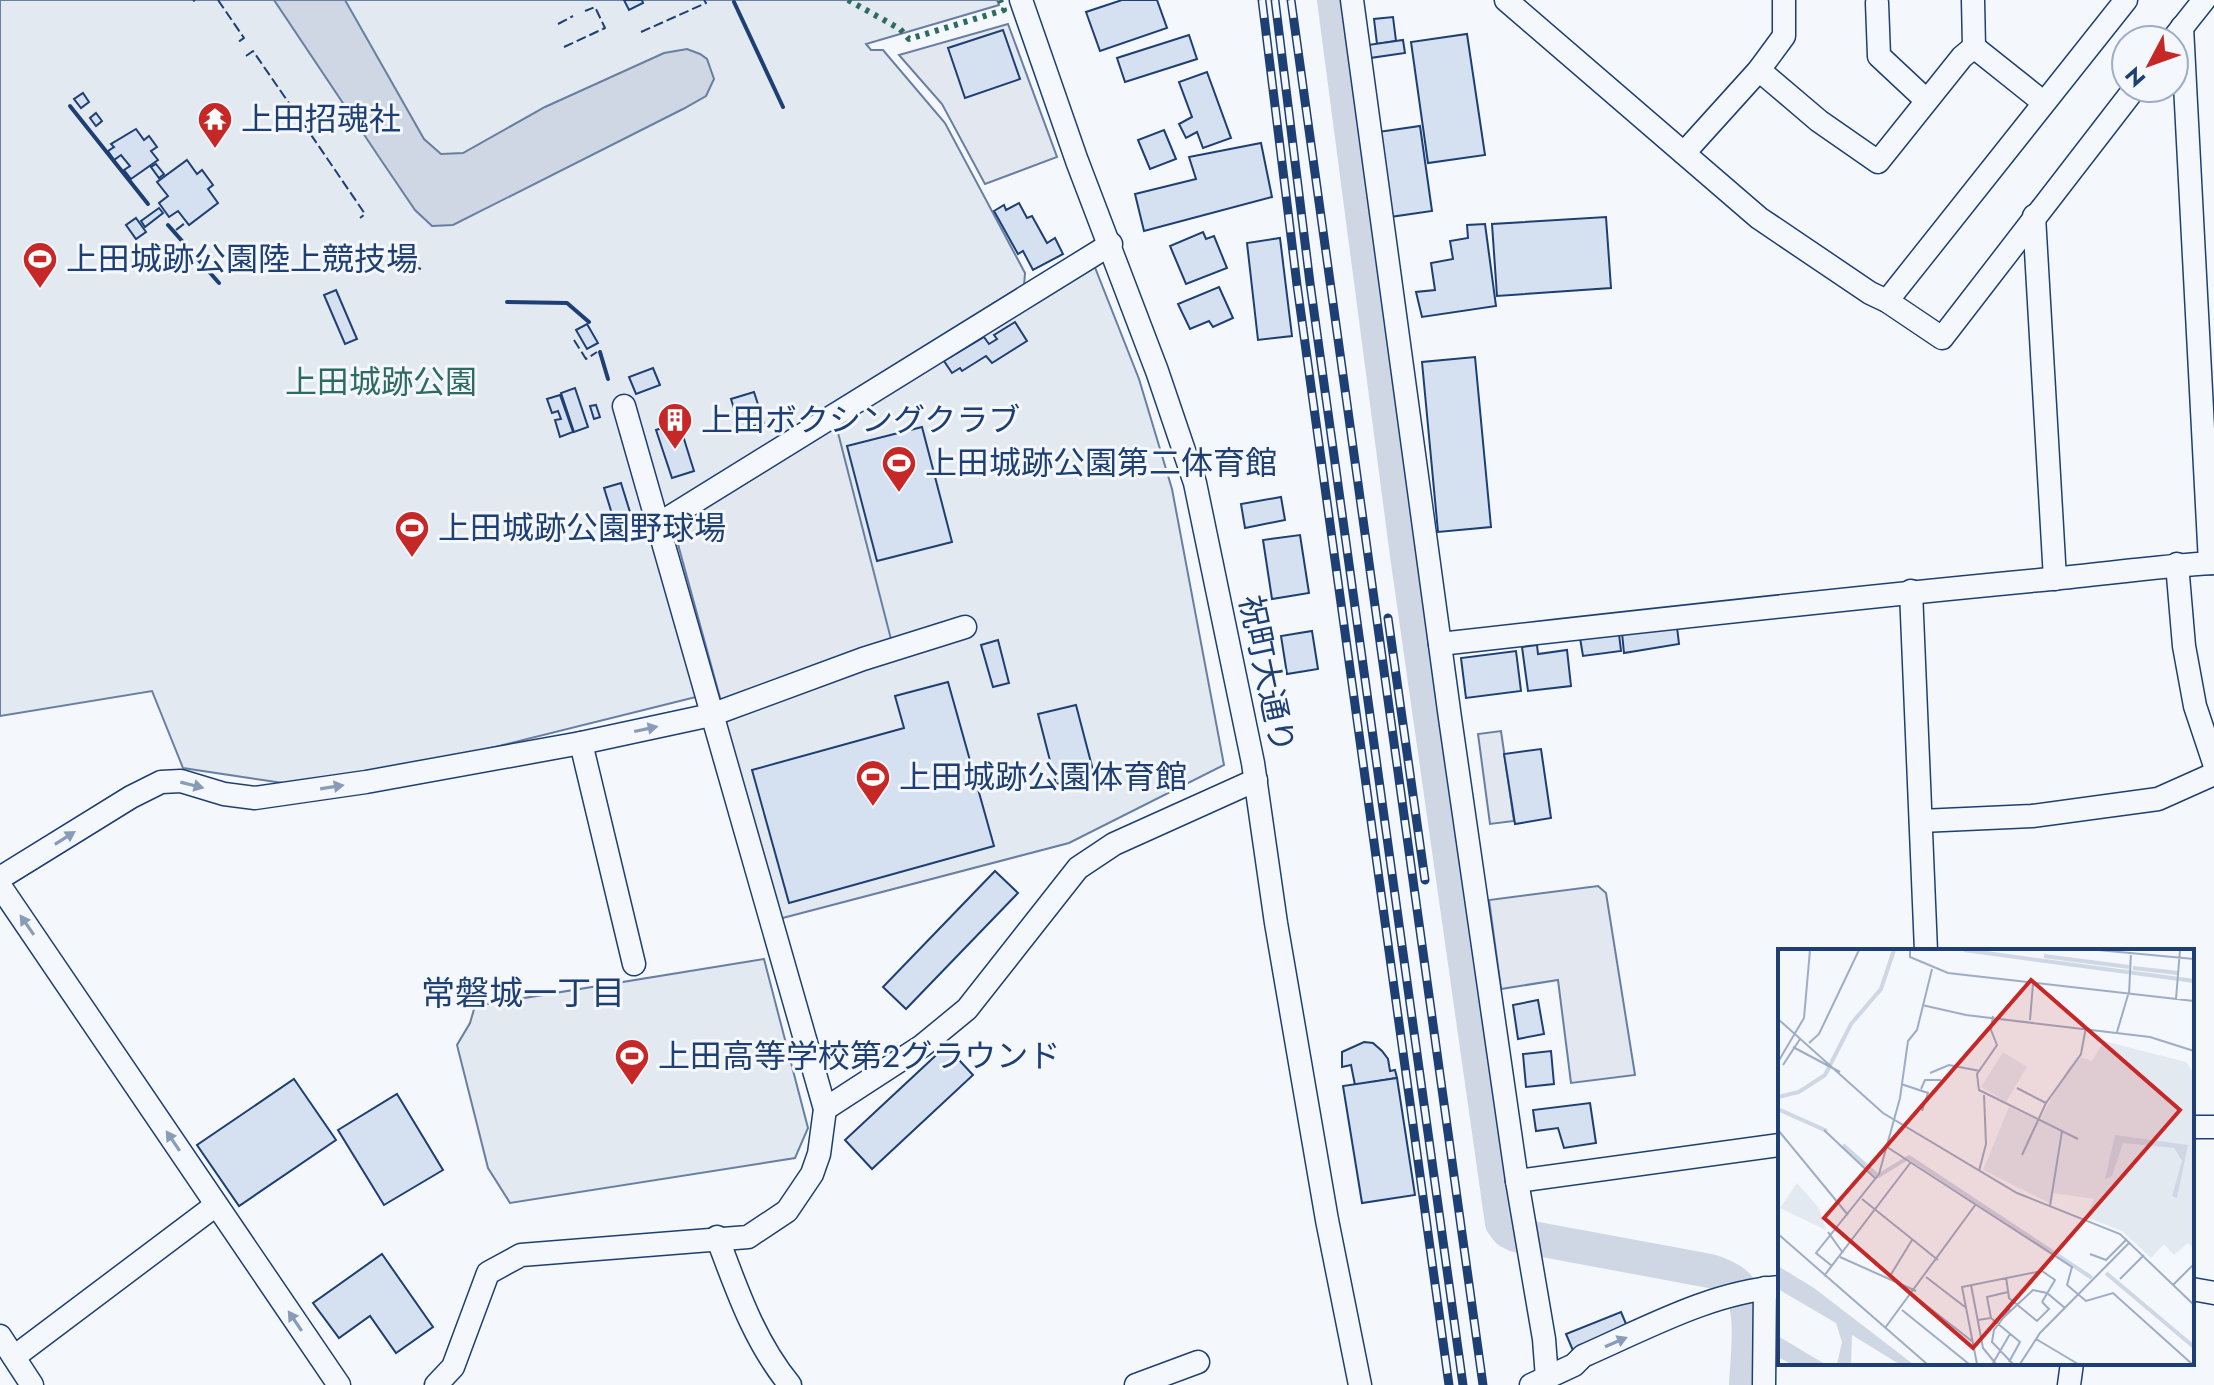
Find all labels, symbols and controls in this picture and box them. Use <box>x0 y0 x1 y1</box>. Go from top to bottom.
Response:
north arrow <box>2110 24 2190 104</box>
text: N <box>2117 60 2153 94</box>
place label: 上田招魂社 <box>241 96 401 142</box>
temple icon: 上田招魂社 <box>196 100 234 150</box>
place label: 上田城跡公園陸上競技場 <box>66 236 418 282</box>
sports icon: 上田城跡公園陸上競技場 <box>21 240 59 290</box>
park label: 上田城跡公園 <box>285 359 477 405</box>
place label: 上田ボクシングクラブ <box>701 397 1020 443</box>
building icon: 上田ボクシングクラブ <box>656 401 694 451</box>
place label: 上田城跡公園第二体育館 <box>925 440 1277 486</box>
sports icon: 上田城跡公園第二体育館 <box>880 444 918 494</box>
place label: 上田城跡公園野球場 <box>438 505 726 551</box>
sports icon: 上田城跡公園野球場 <box>393 509 431 559</box>
street label: 祝町大通り <box>1228 591 1306 757</box>
one-way arrow <box>634 722 659 735</box>
place label: 上田城跡公園体育館 <box>899 754 1187 800</box>
sports icon: 上田城跡公園体育館 <box>854 758 892 808</box>
one-way arrow <box>179 779 204 792</box>
one-way arrow <box>320 780 345 793</box>
one-way arrow <box>54 831 76 845</box>
one-way arrow <box>20 915 35 936</box>
inset map <box>1778 949 2194 1365</box>
district label: 常磐城一丁目 <box>421 969 625 1018</box>
place label: 上田高等学校第2グラウンド <box>658 1033 1060 1079</box>
sports icon: 上田高等学校第2グラウンド <box>613 1037 651 1087</box>
one-way arrow <box>166 1130 181 1151</box>
one-way arrow <box>288 1310 303 1331</box>
one-way arrow <box>1604 1335 1628 1348</box>

